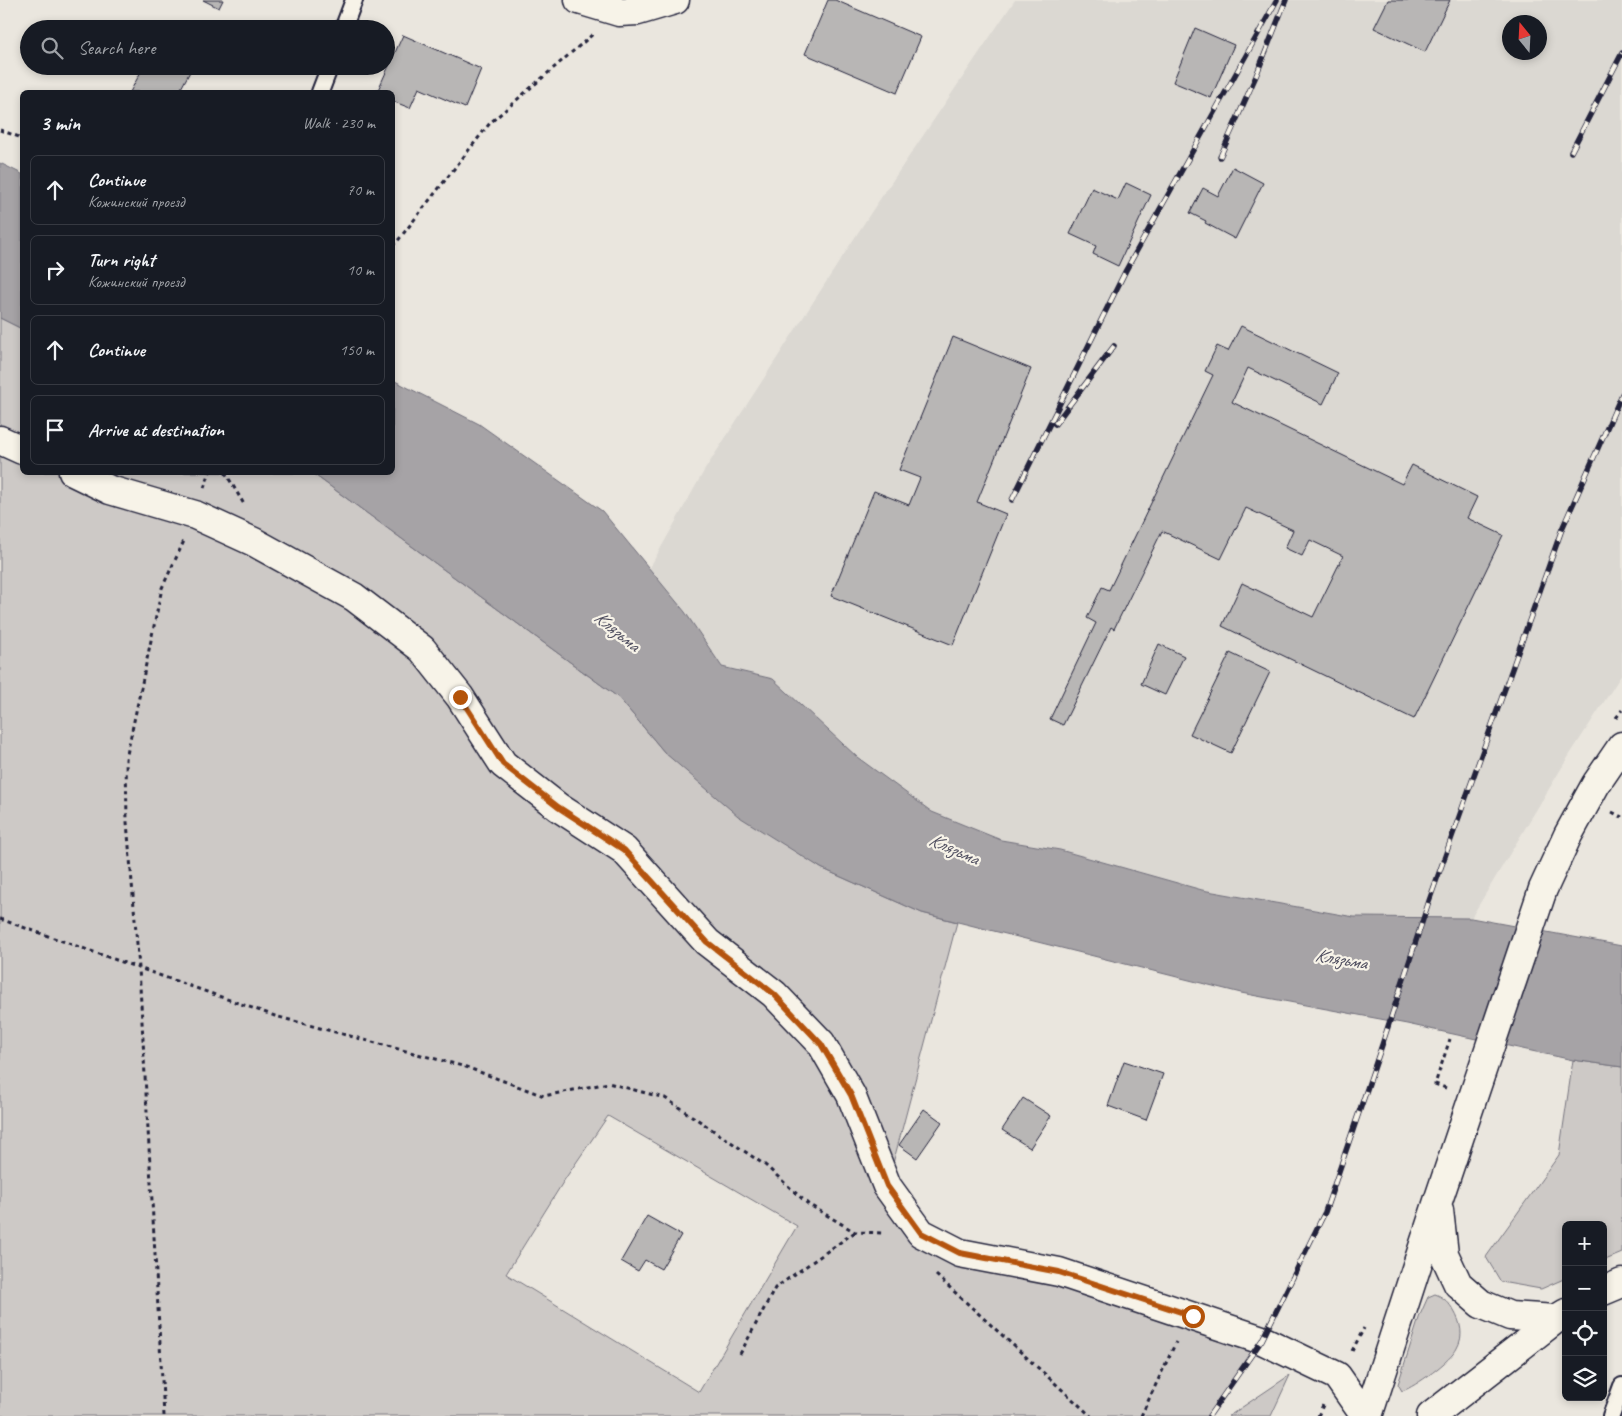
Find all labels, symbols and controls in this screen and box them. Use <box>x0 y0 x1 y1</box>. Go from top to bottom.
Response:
north arrow <box>1502 15 1547 60</box>
search box <box>20 20 395 75</box>
icon: search <box>38 34 66 62</box>
text: Search here <box>78 36 155 60</box>
text: 3 min <box>40 110 80 136</box>
text: Walk · 230 m <box>303 113 375 133</box>
text: Continue <box>88 168 145 192</box>
icon: ahead <box>41 176 69 204</box>
text: 70 m <box>347 180 374 200</box>
text: Кожинский проезд <box>88 192 184 212</box>
text: Turn right <box>88 248 155 272</box>
icon: right <box>41 256 69 284</box>
text: 10 m <box>347 260 374 280</box>
text: Кожинский проезд <box>88 272 184 292</box>
icon: ahead <box>41 336 69 364</box>
text: Continue <box>88 338 145 362</box>
text: 150 m <box>340 340 374 360</box>
icon: arrive <box>41 416 69 444</box>
text: Arrive at destination <box>88 418 224 442</box>
water label: Клязьма <box>589 605 647 658</box>
route end <box>449 686 472 709</box>
water label: Клязьма <box>925 827 985 871</box>
water label: Клязьма <box>1313 943 1371 976</box>
map controls <box>1562 1221 1607 1401</box>
button: + <box>1562 1221 1607 1266</box>
button: − <box>1562 1266 1607 1311</box>
route start <box>1182 1305 1205 1328</box>
button: locate <box>1562 1311 1607 1356</box>
button: layers <box>1562 1356 1607 1401</box>

